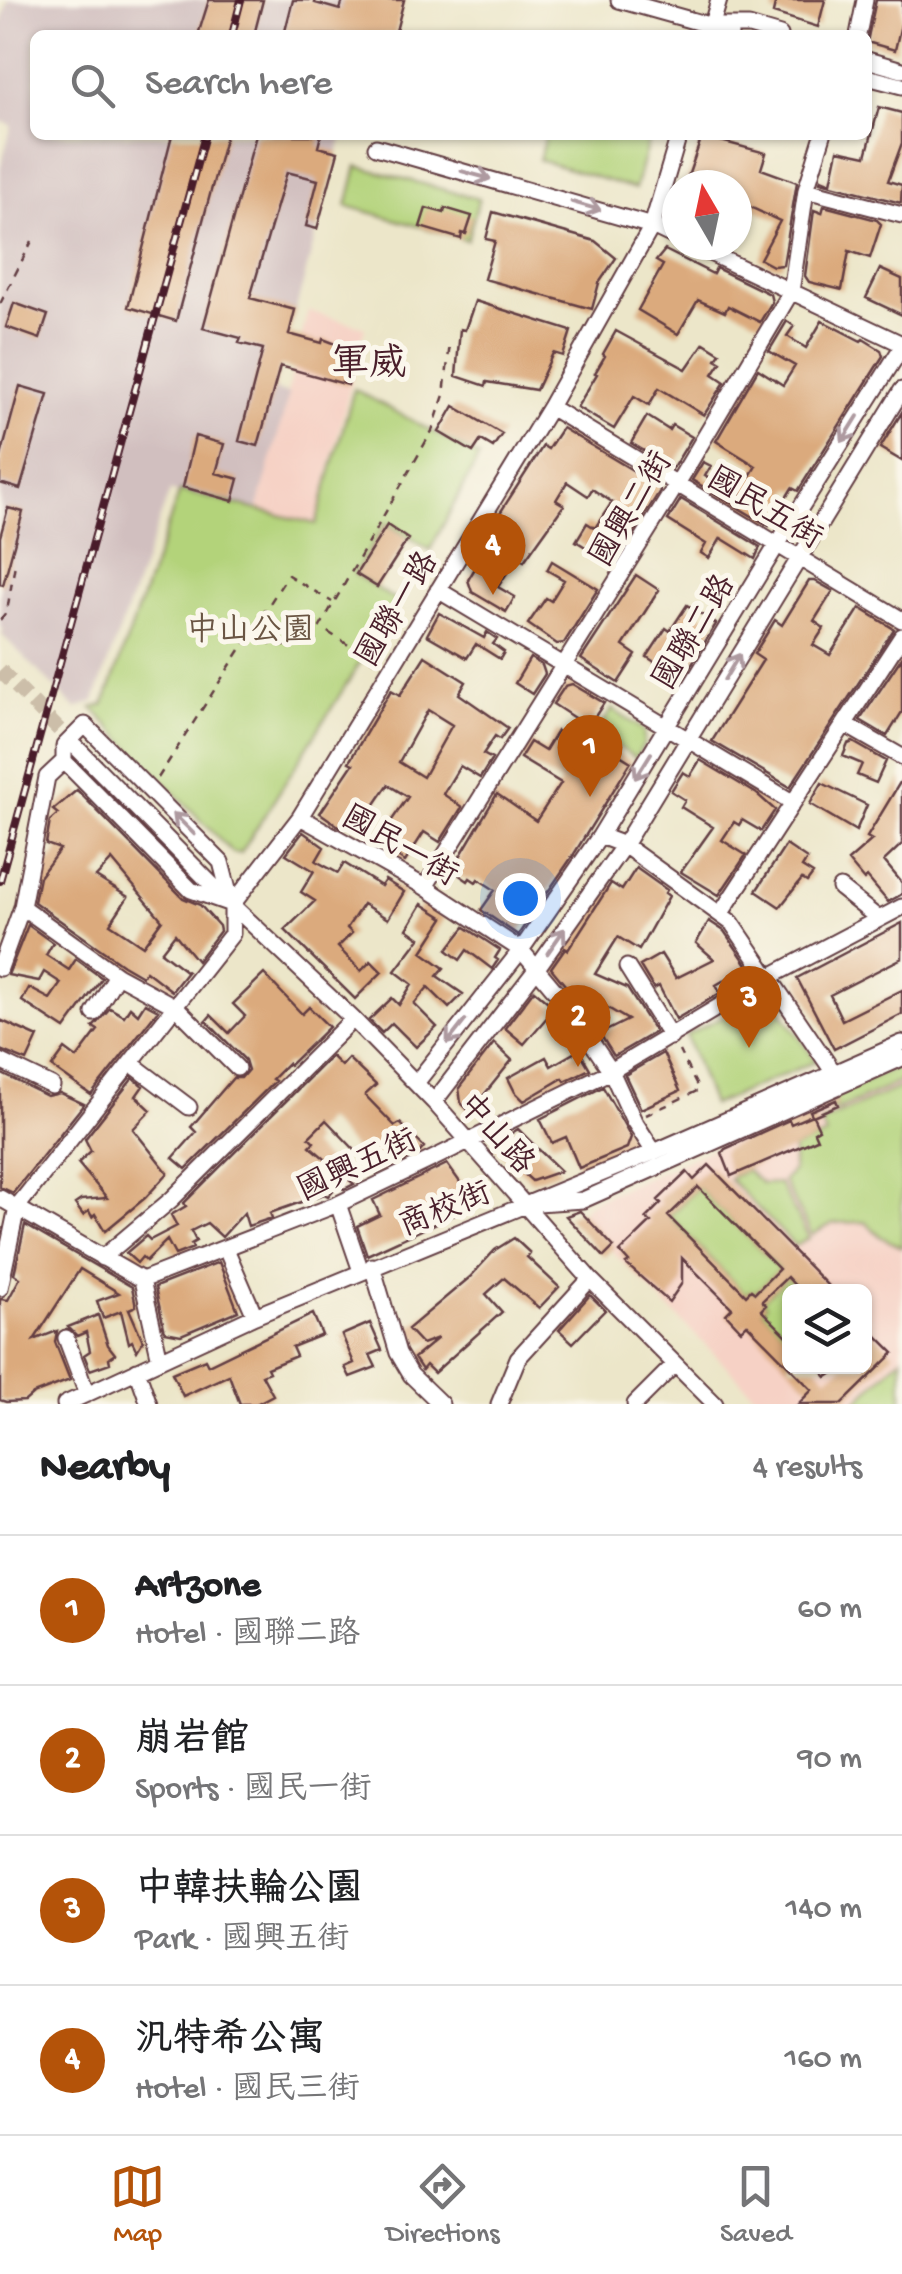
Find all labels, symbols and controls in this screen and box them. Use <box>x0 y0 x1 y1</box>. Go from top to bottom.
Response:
search box <box>30 30 872 140</box>
icon: search <box>65 58 120 113</box>
text: Search here <box>145 63 332 107</box>
one-way arrow <box>459 166 491 185</box>
north arrow <box>662 170 752 260</box>
one-way arrow <box>570 198 601 216</box>
district label: 軍威 <box>331 343 407 389</box>
one-way arrow <box>839 415 860 443</box>
street label: 國興二街 <box>584 446 683 575</box>
street label: 國民五街 <box>699 461 828 560</box>
pin: 4 <box>460 512 526 595</box>
street label: 國聯一路 <box>348 545 449 675</box>
street label: 國聯二路 <box>645 568 746 698</box>
park label: 中山公園 <box>186 612 314 652</box>
one-way arrow <box>722 653 742 682</box>
pin: 1 <box>558 714 622 797</box>
one-way arrow <box>633 751 653 780</box>
street label: 國民一街 <box>334 800 463 897</box>
one-way arrow <box>172 812 196 836</box>
your location <box>495 873 546 924</box>
one-way arrow <box>545 928 566 955</box>
pin: 3 <box>716 966 782 1048</box>
pin: 2 <box>546 984 610 1067</box>
one-way arrow <box>446 1018 468 1044</box>
street label: 中山路 <box>448 1086 542 1184</box>
street label: 國興五街 <box>292 1123 424 1212</box>
street label: 商校街 <box>394 1175 498 1247</box>
map controls <box>782 1284 872 1374</box>
button: layers <box>782 1284 872 1374</box>
text: Nearby <box>40 1445 170 1494</box>
text: 4 results <box>753 1450 862 1488</box>
text: Artzone <box>135 1565 261 1609</box>
text: 1 <box>66 1591 79 1629</box>
text: 60 m <box>797 1591 862 1629</box>
text: Hotel · 國聯二路 <box>135 1617 360 1655</box>
text: 崩岩館 <box>135 1720 249 1764</box>
text: 2 <box>65 1741 80 1779</box>
text: 90 m <box>798 1741 862 1779</box>
text: Sports · 國民一街 <box>135 1772 372 1810</box>
text: 中韓扶輪公園 <box>135 1870 363 1914</box>
text: 3 <box>64 1891 81 1929</box>
text: 140 m <box>785 1891 862 1929</box>
text: Park · 國興五街 <box>135 1922 349 1960</box>
text: 汎特希公寓 <box>135 2020 325 2064</box>
text: 4 <box>65 2041 80 2079</box>
text: 160 m <box>784 2041 862 2079</box>
text: Hotel · 國民三街 <box>135 2072 360 2110</box>
tab: Map <box>110 2159 165 2252</box>
tab: Directions <box>386 2159 500 2252</box>
tab: Saved <box>720 2159 792 2252</box>

